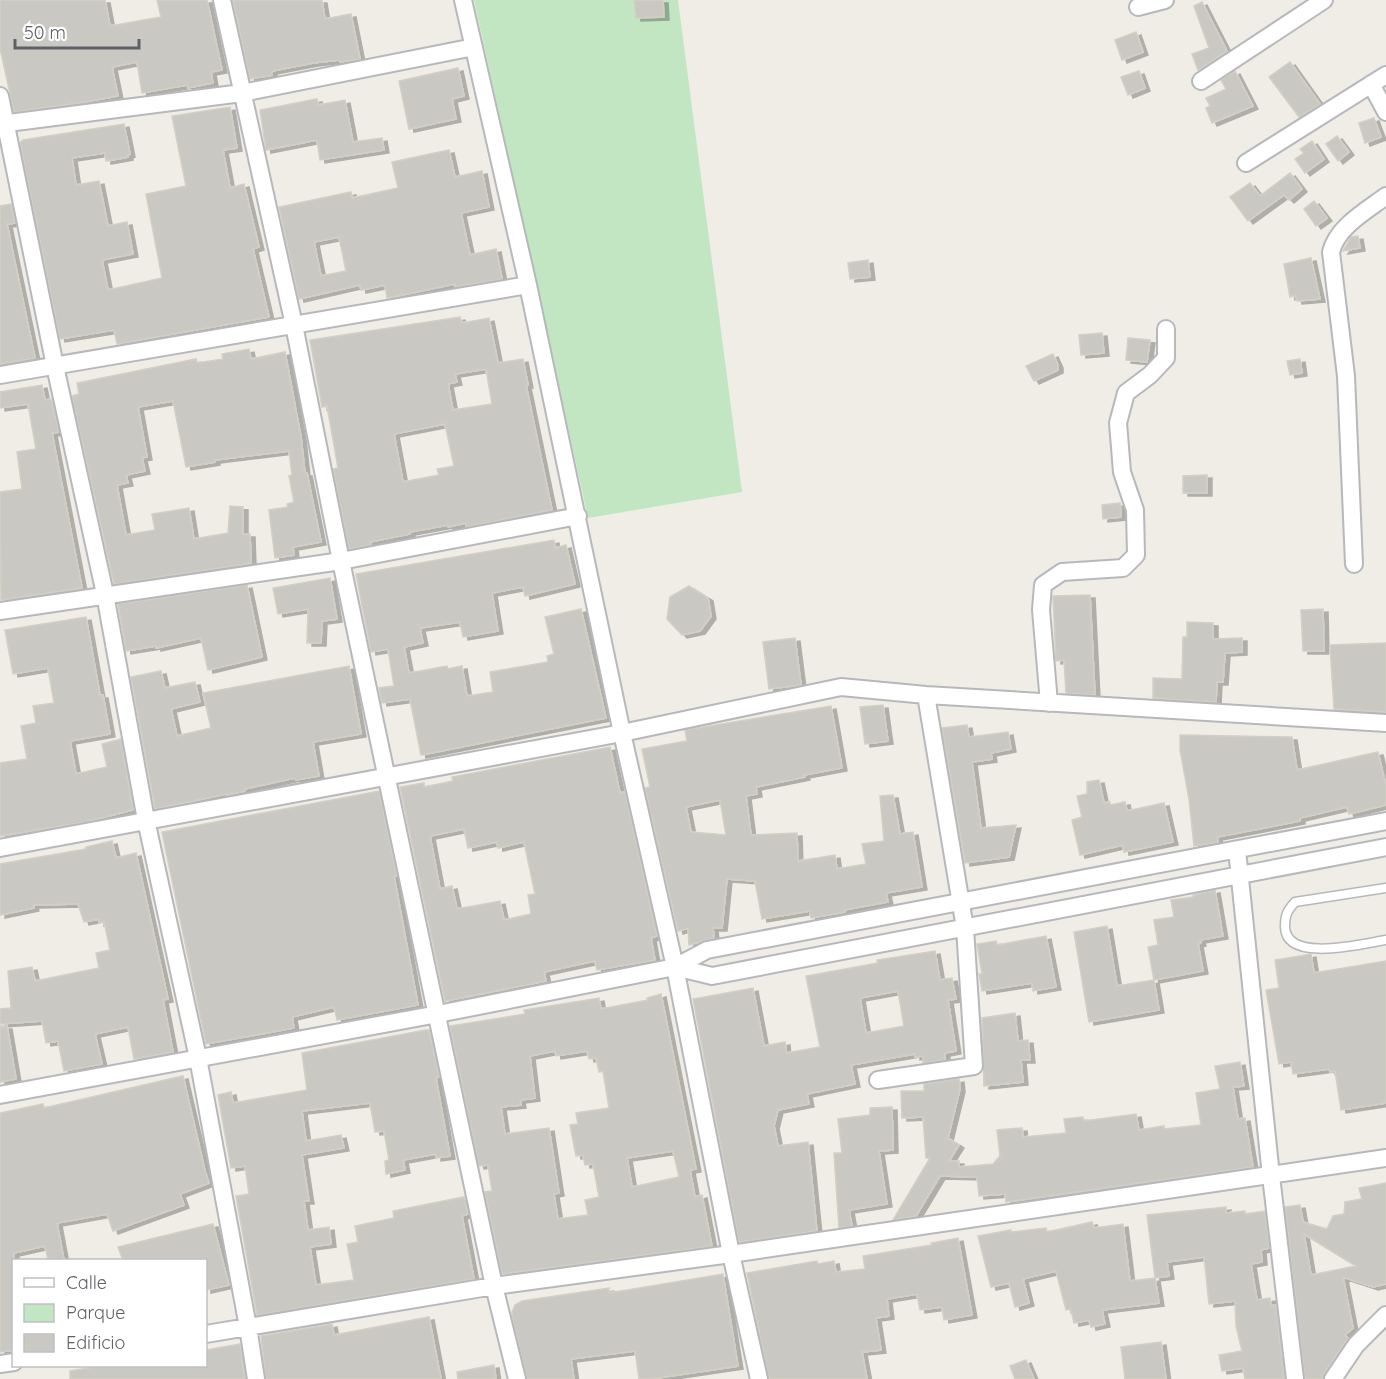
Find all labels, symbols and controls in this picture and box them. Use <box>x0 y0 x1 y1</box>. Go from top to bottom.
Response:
scale bar <box>15 12 140 50</box>
text: 50 m <box>24 21 66 44</box>
legend <box>12 1259 207 1367</box>
text: Calle <box>66 1271 107 1294</box>
text: Parque <box>66 1301 125 1324</box>
text: Edificio <box>66 1331 125 1354</box>

